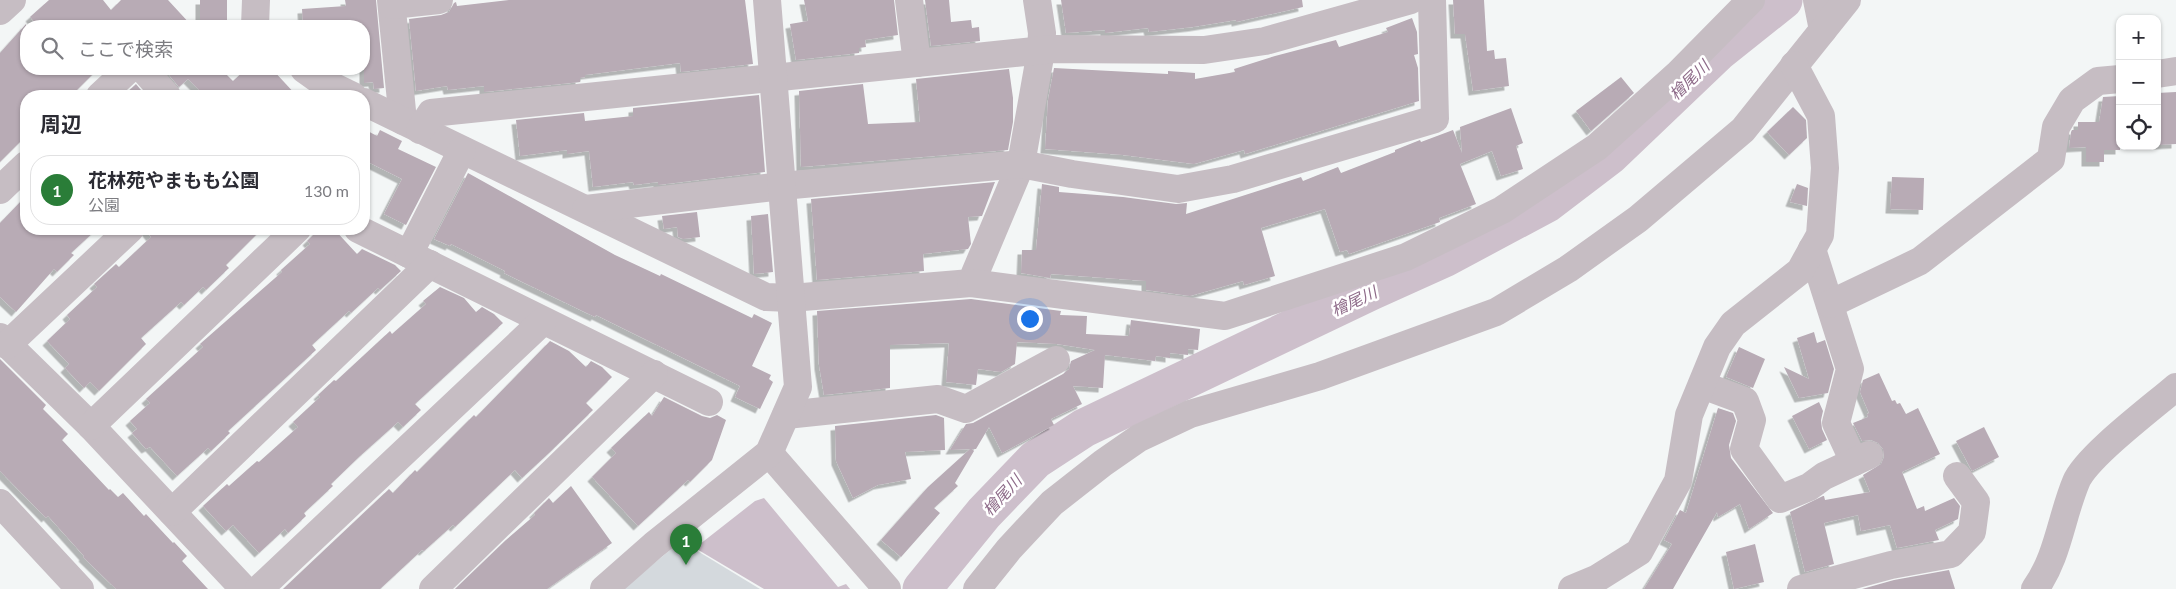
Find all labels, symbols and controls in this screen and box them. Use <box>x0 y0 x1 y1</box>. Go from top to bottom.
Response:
map controls <box>2116 15 2161 150</box>
button: + <box>2116 15 2161 60</box>
search box <box>20 20 370 75</box>
icon: search <box>38 34 66 62</box>
text: ここで検索 <box>78 37 173 60</box>
water label: 檜尾川 <box>1665 55 1714 103</box>
button: − <box>2116 60 2161 105</box>
button: locate <box>2116 105 2161 150</box>
text: 周辺 <box>40 111 82 136</box>
text: 花林苑やまもも公園 <box>88 168 259 191</box>
text: 1 <box>52 181 62 200</box>
text: 130 m <box>304 181 349 200</box>
text: 公園 <box>88 195 120 214</box>
water label: 檜尾川 <box>1328 281 1381 319</box>
your location <box>1017 306 1043 332</box>
water label: 檜尾川 <box>978 469 1026 519</box>
pin: 1 <box>670 524 702 565</box>

